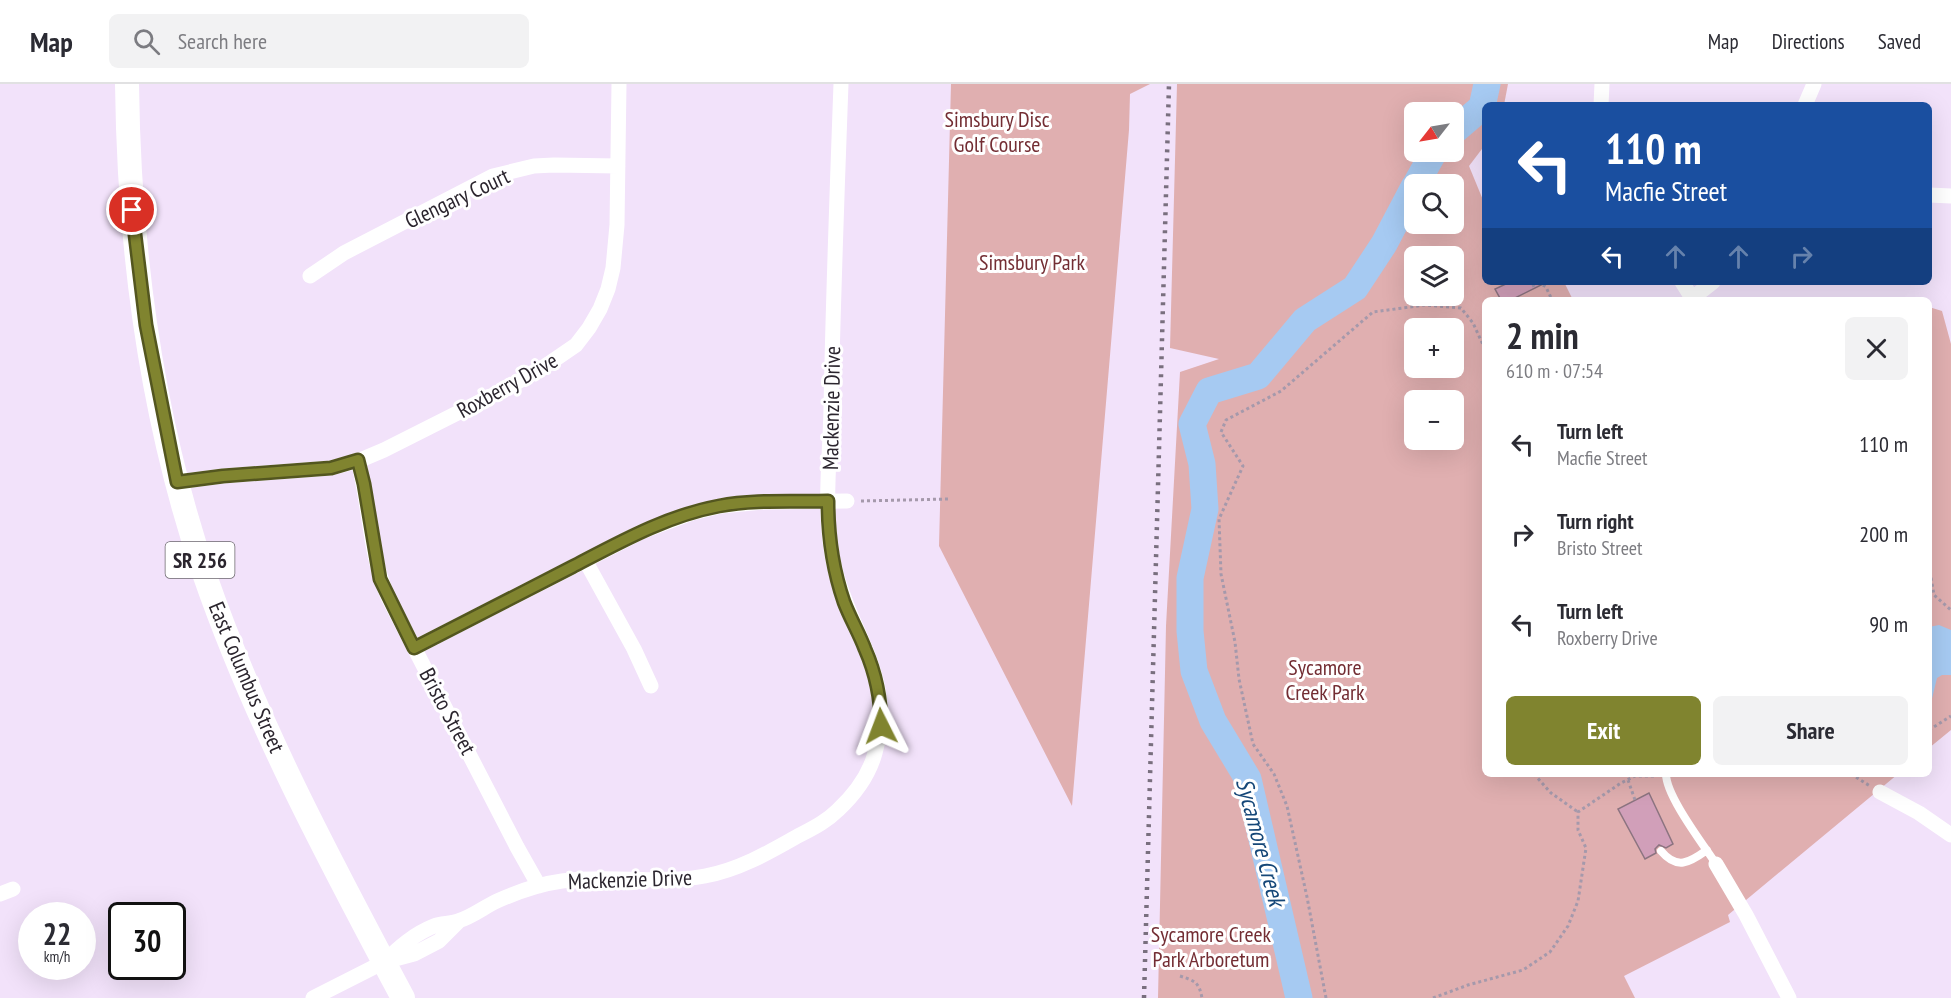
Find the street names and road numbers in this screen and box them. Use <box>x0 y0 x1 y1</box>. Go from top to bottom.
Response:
street label: Glengary Court <box>400 162 514 234</box>
street label: Roxberry Drive <box>452 346 562 424</box>
street label: Mackenzie Drive <box>816 346 846 470</box>
road number: SR 256 <box>166 542 234 578</box>
street label: East Columbus Street <box>203 597 291 757</box>
street label: Bristo Street <box>414 663 482 759</box>
street label: Mackenzie Drive <box>567 863 693 895</box>

